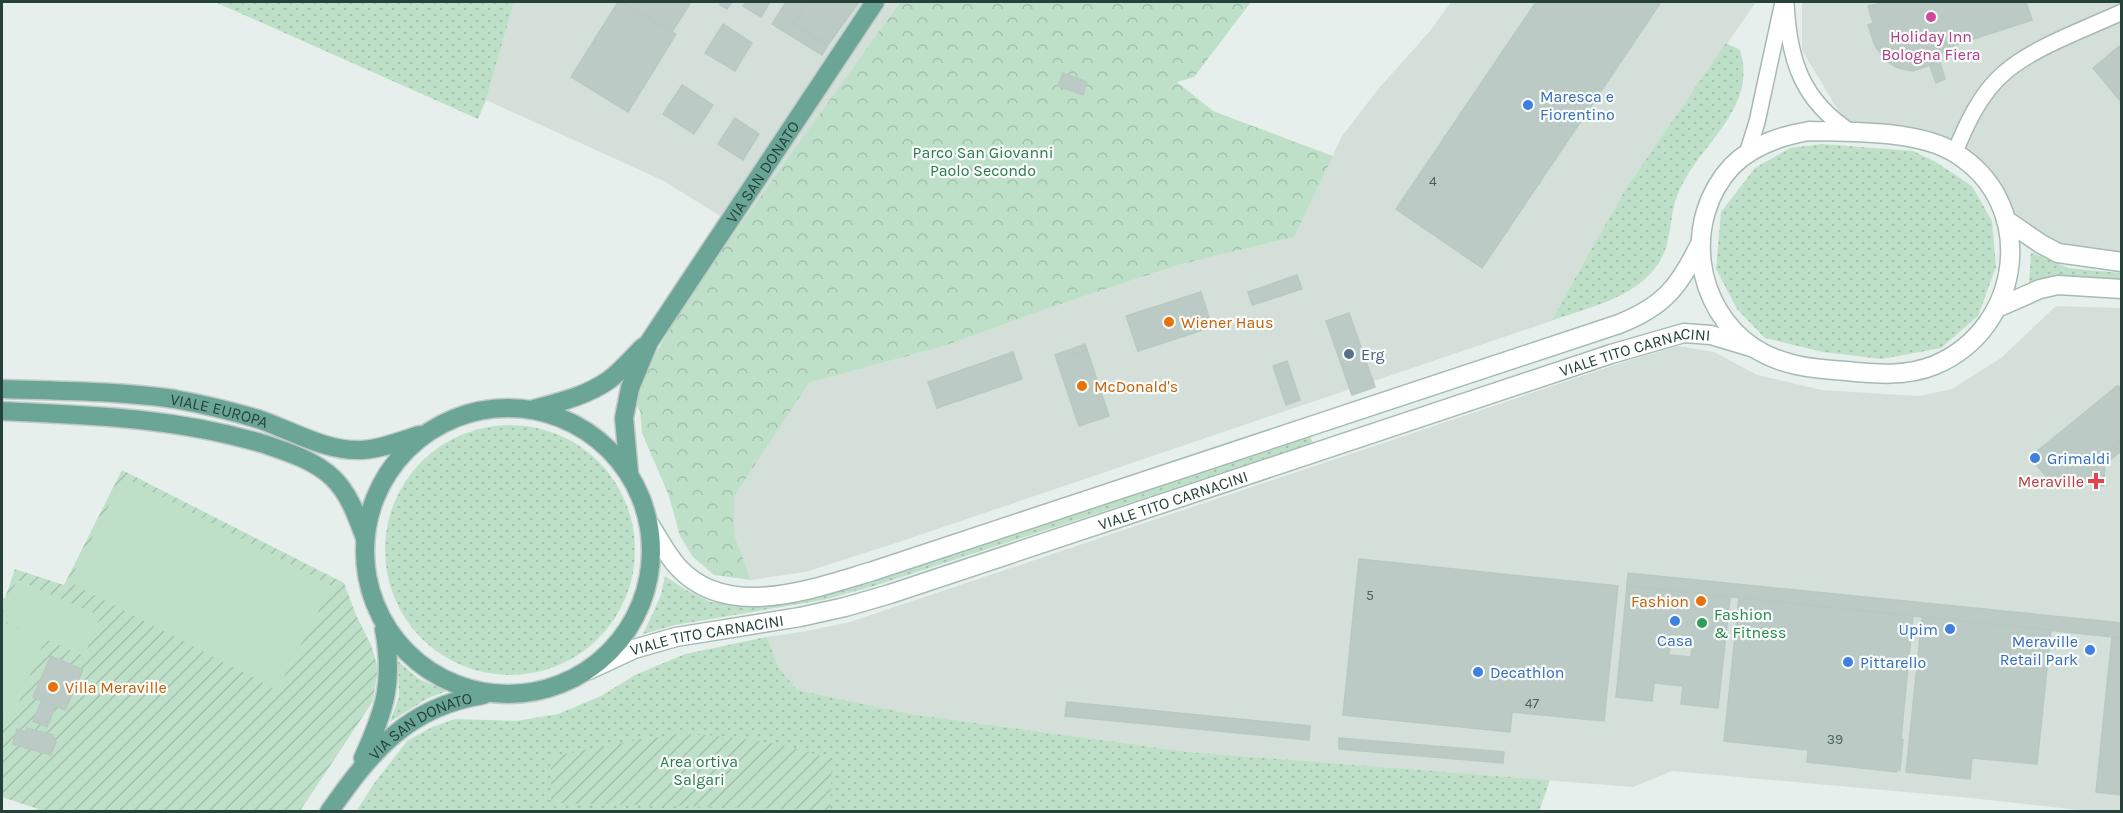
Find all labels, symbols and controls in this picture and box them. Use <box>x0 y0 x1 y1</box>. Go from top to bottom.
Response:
marker: Holiday Inn Bologna Fiera <box>1924 10 1938 24</box>
place label: Holiday Inn Bologna Fiera <box>1881 27 1981 64</box>
place label: Maresca e Fiorentino <box>1540 87 1615 124</box>
marker: Maresca e Fiorentino <box>1521 98 1535 112</box>
street label: VIA SAN DONATO <box>722 117 803 227</box>
park label: Parco San Giovanni Paolo Secondo <box>913 143 1053 180</box>
house number: 4 <box>1429 173 1437 190</box>
place label: Wiener Haus <box>1181 313 1273 332</box>
marker: Wiener Haus <box>1162 315 1176 329</box>
street label: VIALE TITO CARNACINI <box>1557 324 1711 381</box>
place label: Erg <box>1361 345 1385 364</box>
marker: Erg <box>1342 347 1356 361</box>
place label: McDonald's <box>1094 377 1178 396</box>
marker: McDonald's <box>1075 379 1089 393</box>
street label: VIALE EUROPA <box>169 390 271 432</box>
place label: Grimaldi <box>2047 449 2110 468</box>
marker: Grimaldi <box>2028 451 2042 465</box>
street label: VIALE TITO CARNACINI <box>1096 467 1250 534</box>
place label: Meraville <box>2018 472 2084 491</box>
marker: Meraville <box>2089 474 2103 488</box>
house number: 5 <box>1366 587 1374 604</box>
place label: Fashion <box>1631 592 1689 611</box>
marker: Fashion <box>1694 594 1708 608</box>
place label: Fashion & Fitness <box>1714 605 1786 642</box>
street label: VIALE TITO CARNACINI <box>628 611 785 660</box>
marker: Casa <box>1668 614 1682 628</box>
marker: Fashion & Fitness <box>1695 616 1709 630</box>
place label: Upim <box>1898 620 1938 639</box>
marker: Upim <box>1943 622 1957 636</box>
place label: Casa <box>1657 631 1693 650</box>
place label: Meraville Retail Park <box>2000 632 2078 669</box>
marker: Meraville Retail Park <box>2083 643 2097 657</box>
place label: Pittarello <box>1860 653 1926 672</box>
marker: Pittarello <box>1841 655 1855 669</box>
place label: Decathlon <box>1490 663 1564 682</box>
marker: Decathlon <box>1471 665 1485 679</box>
place label: Villa Meraville <box>65 678 167 697</box>
marker: Villa Meraville <box>46 680 60 694</box>
street label: VIA SAN DONATO <box>365 688 474 764</box>
house number: 47 <box>1525 695 1540 712</box>
house number: 39 <box>1827 731 1843 748</box>
park label: Area ortiva Salgari <box>660 752 738 789</box>

